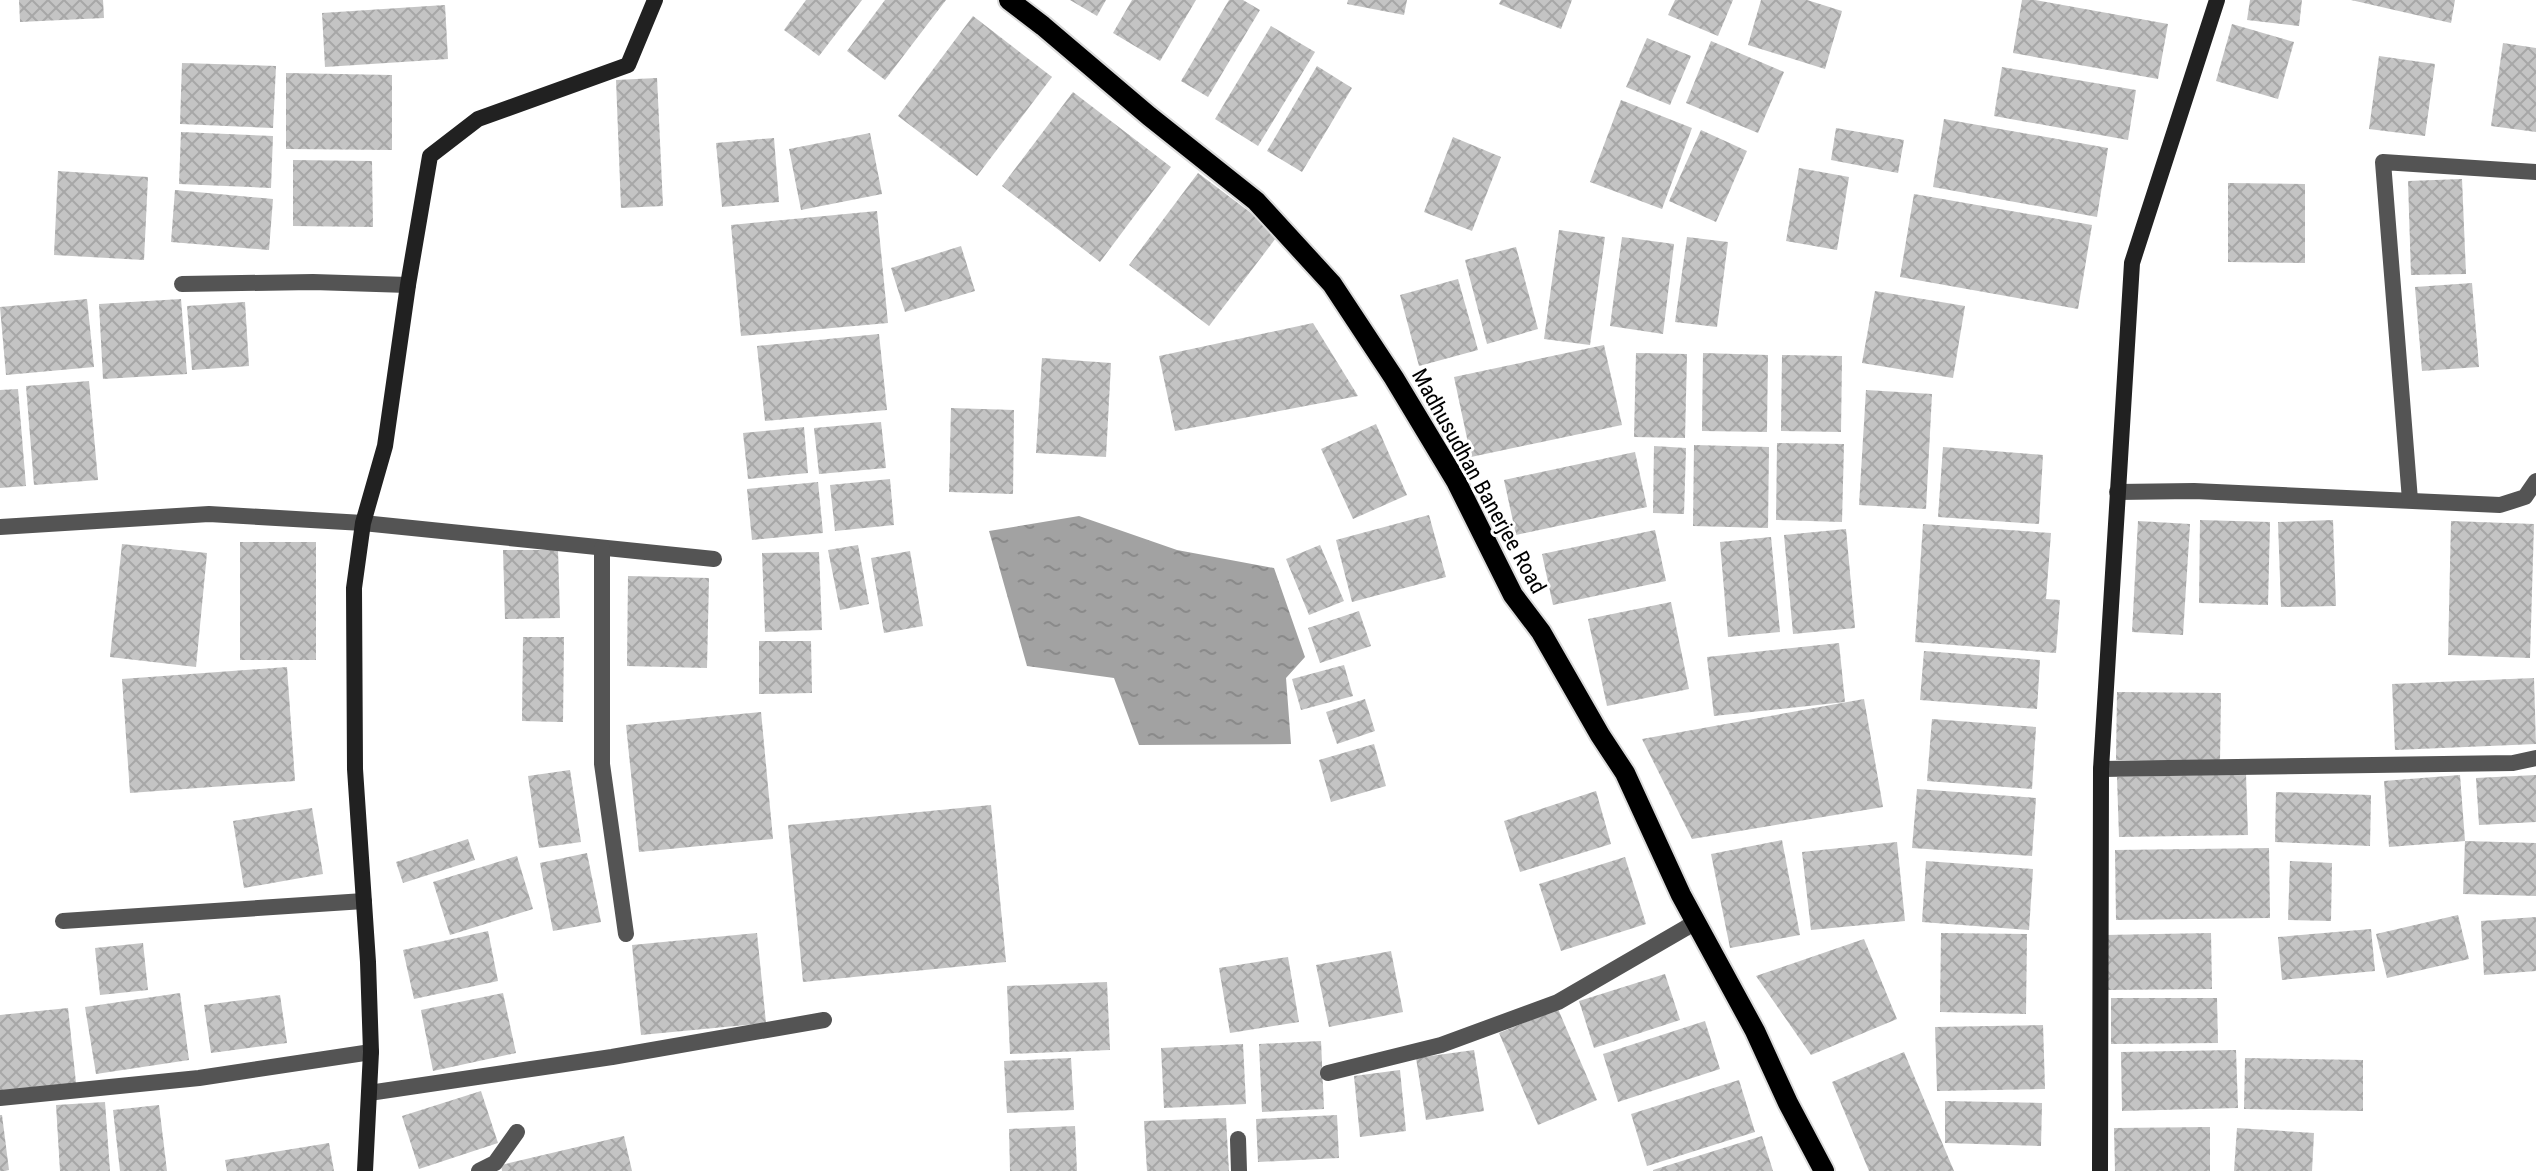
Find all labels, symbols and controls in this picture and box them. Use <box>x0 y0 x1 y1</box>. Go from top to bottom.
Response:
street label: Madhusudhan Banerjee Road <box>1407 364 1551 598</box>

